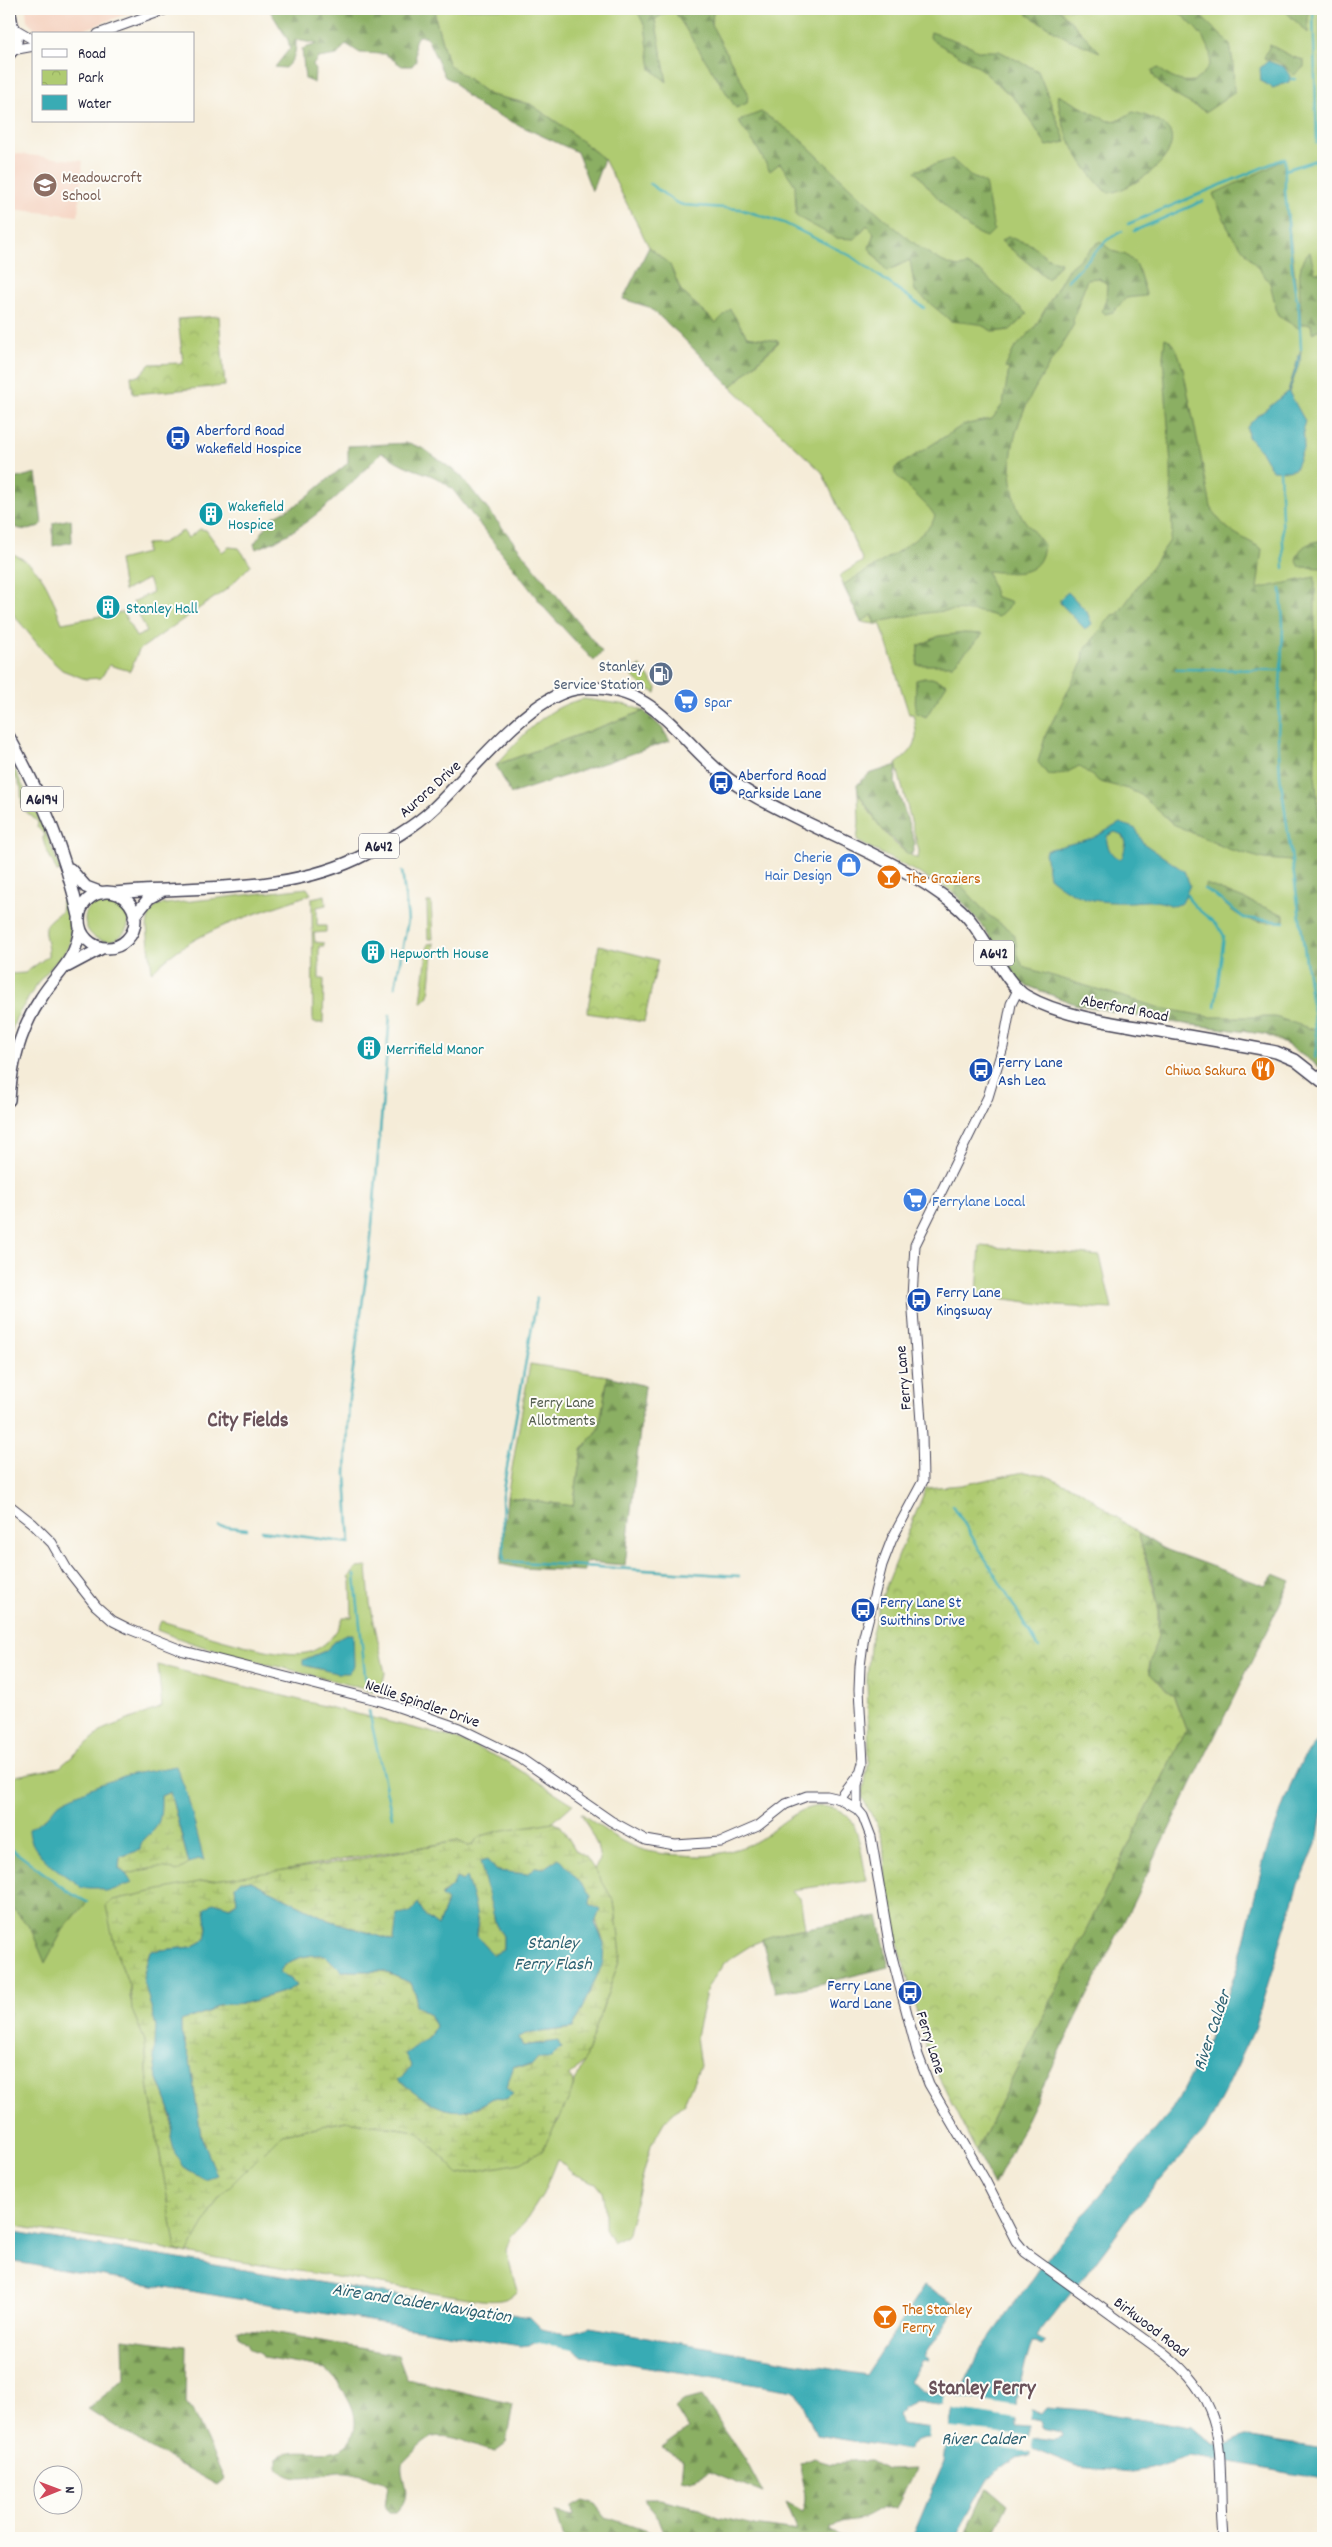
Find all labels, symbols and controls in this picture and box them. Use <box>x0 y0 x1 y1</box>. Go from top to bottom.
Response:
legend <box>32 32 195 122</box>
text: Road <box>78 44 106 66</box>
text: Park <box>78 68 104 90</box>
text: Water <box>78 94 112 116</box>
place label: Meadowcroft School <box>62 167 142 208</box>
school or university icon: Meadowcroft School <box>32 172 58 198</box>
place label: Aberford Road Wakefield Hospice <box>196 420 302 461</box>
bus stop icon: Aberford Road Wakefield Hospice <box>165 425 191 451</box>
place label: Wakefield Hospice <box>228 496 284 537</box>
building icon: Wakefield Hospice <box>198 501 224 527</box>
building icon: Stanley Hall <box>95 594 121 620</box>
place label: Stanley Hall <box>126 598 198 621</box>
place label: Stanley Service Station <box>553 656 645 697</box>
fuel station icon: Stanley Service Station <box>648 661 674 687</box>
supermarket icon: Spar <box>673 688 699 714</box>
place label: Spar <box>704 692 732 715</box>
street label: Aurora Drive <box>395 756 467 824</box>
place label: Aberford Road Parkside Lane <box>738 765 826 806</box>
bus stop icon: Aberford Road Parkside Lane <box>708 770 734 796</box>
road number: A6194 <box>21 786 63 812</box>
road number: A642 <box>359 834 399 858</box>
place label: Cherie Hair Design <box>764 847 832 888</box>
shop icon: Cherie Hair Design <box>836 852 862 878</box>
bar icon: The Graziers <box>876 864 902 890</box>
place label: The Graziers <box>906 868 981 891</box>
building icon: Hepworth House <box>360 939 386 965</box>
road number: A642 <box>974 940 1014 966</box>
place label: Hepworth House <box>390 943 489 966</box>
street label: Aberford Road <box>1079 990 1170 1029</box>
building icon: Merrifield Manor <box>356 1035 382 1061</box>
place label: Merrifield Manor <box>386 1039 484 1062</box>
place label: Ferry Lane Ash Lea <box>998 1052 1063 1093</box>
restaurant icon: Chiwa Sakura <box>1250 1056 1276 1082</box>
bus stop icon: Ferry Lane Ash Lea <box>968 1057 994 1083</box>
place label: Chiwa Sakura <box>1165 1060 1246 1083</box>
supermarket icon: Ferrylane Local <box>902 1187 928 1213</box>
place label: Ferrylane Local <box>932 1191 1026 1214</box>
place label: Ferry Lane Kingsway <box>936 1282 1001 1323</box>
bus stop icon: Ferry Lane Kingsway <box>906 1287 932 1313</box>
street label: Ferry Lane <box>890 1345 919 1411</box>
park label: Ferry Lane Allotments <box>528 1392 596 1433</box>
district label: City Fields <box>207 1407 289 1437</box>
place label: Ferry Lane St Swithins Drive <box>880 1592 965 1633</box>
bus stop icon: Ferry Lane St Swithins Drive <box>850 1597 876 1623</box>
street label: Nellie Spindler Drive <box>362 1674 483 1735</box>
water label: Stanley Ferry Flash <box>514 1932 592 1978</box>
place label: Ferry Lane Ward Lane <box>827 1975 892 2016</box>
bus stop icon: Ferry Lane Ward Lane <box>897 1980 923 2006</box>
water label: River Calder <box>1188 1985 1239 2074</box>
street label: Ferry Lane <box>909 2008 951 2077</box>
water label: Aire and Calder Navigation <box>330 2278 513 2331</box>
street label: Birkwood Road <box>1108 2292 1193 2364</box>
place label: The Stanley Ferry <box>902 2299 972 2340</box>
bar icon: The Stanley Ferry <box>872 2304 898 2330</box>
district label: Stanley Ferry <box>929 2375 1037 2405</box>
water label: River Calder <box>942 2428 1027 2453</box>
north arrow <box>32 2464 82 2514</box>
text: N <box>59 2486 79 2494</box>

